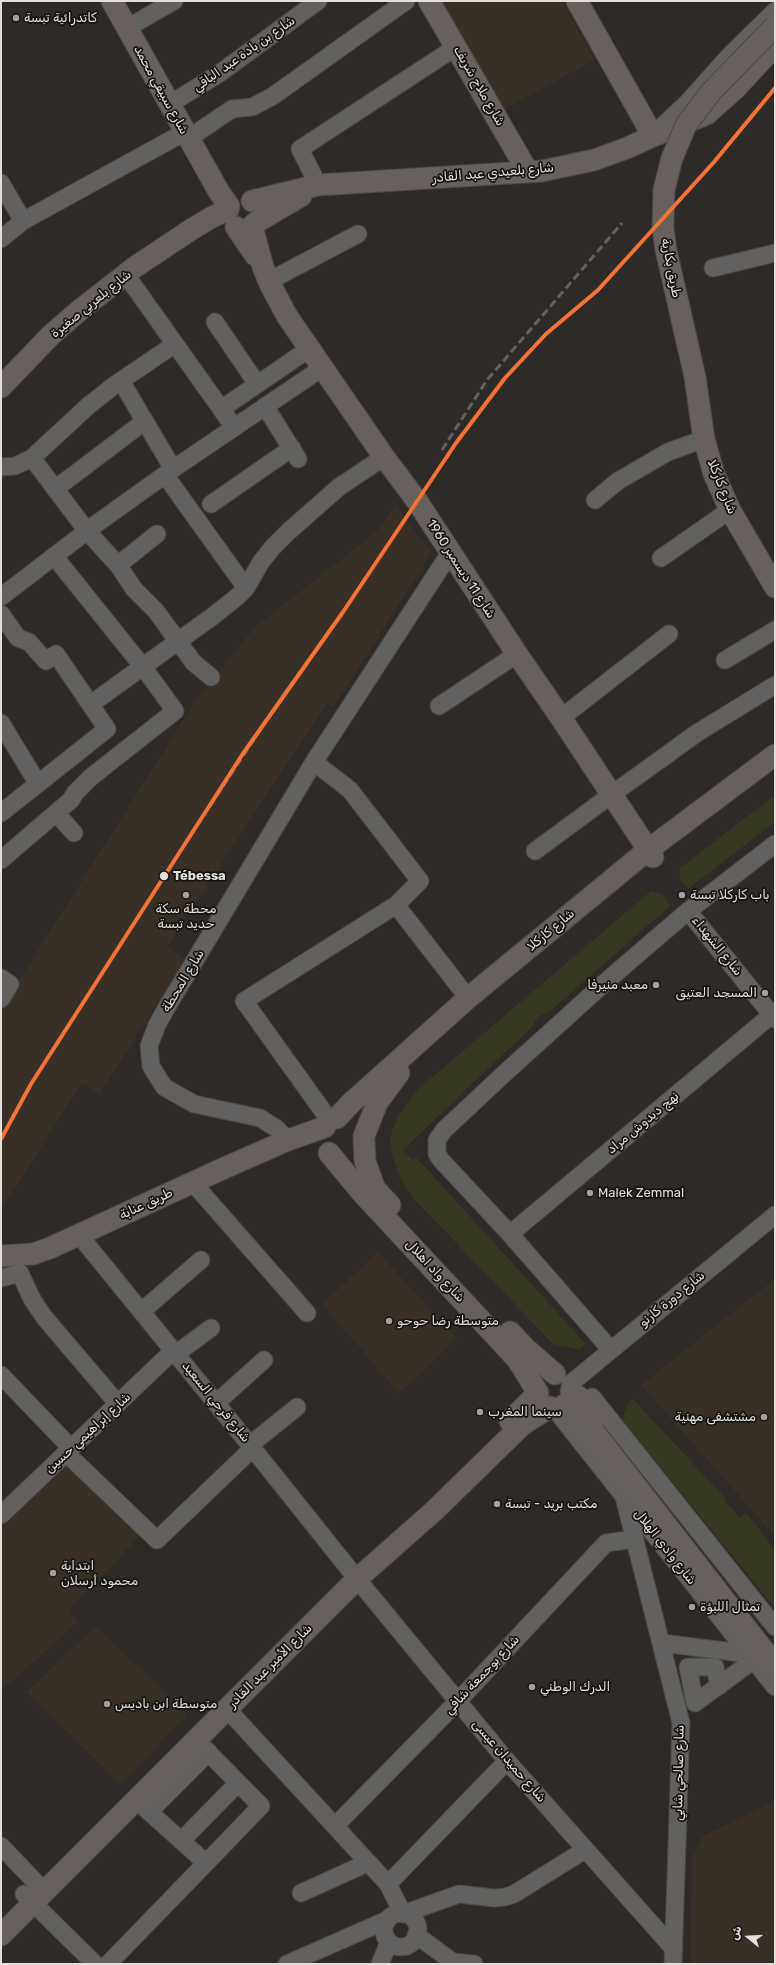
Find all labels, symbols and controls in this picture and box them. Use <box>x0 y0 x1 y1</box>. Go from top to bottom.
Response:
place label: كاتدرائية تبسة <box>24 10 97 26</box>
marker: كاتدرائية تبسة <box>11 13 21 23</box>
street label: شارع بن بادة عبد الباقي <box>190 13 298 95</box>
street label: شارع سبيقي محمد <box>130 43 192 137</box>
street label: شارع ملاح شريف <box>450 43 508 129</box>
street label: شارع بلعيدي عبد القادر <box>432 160 554 186</box>
street label: طريق بكارية <box>658 237 684 299</box>
street label: شارع بلعربي صغيرة <box>47 267 135 341</box>
street label: شارع كاركلا <box>704 458 740 516</box>
street label: شارع 11 ديسمبر 1960 <box>423 517 499 621</box>
place label: Tébessa <box>173 868 226 884</box>
marker: Tébessa <box>158 870 170 882</box>
place label: باب كاركلا تبسة <box>690 887 770 903</box>
marker: محطة سكة حديد تبسة <box>181 890 191 900</box>
marker: باب كاركلا تبسة <box>677 890 687 900</box>
place label: محطة سكة حديد تبسة <box>156 901 216 932</box>
street label: شارع كاركلا <box>524 906 578 954</box>
street label: شارع الشهداء <box>688 913 746 979</box>
street label: شارع المحطة <box>158 947 208 1015</box>
place label: معبد منيرفا <box>587 977 648 993</box>
marker: معبد منيرفا <box>651 980 661 990</box>
place label: المسجد العتيق <box>676 985 757 1001</box>
marker: المسجد العتيق <box>760 988 770 998</box>
street label: نهج ديدوش مراد <box>604 1088 682 1158</box>
street label: طريق عنابة <box>117 1185 175 1223</box>
place label: Malek Zemmal <box>598 1185 684 1201</box>
marker: Malek Zemmal <box>585 1188 595 1198</box>
street label: شارع واد اهلال <box>402 1236 468 1306</box>
street label: شارع دورة كارنو <box>636 1268 708 1330</box>
place label: متوسطة رضا حوحو <box>397 1313 499 1329</box>
marker: متوسطة رضا حوحو <box>384 1316 394 1326</box>
street label: شارع فرحي السعيد <box>178 1358 254 1446</box>
street label: شارع إبراهيمي حسين <box>42 1389 134 1477</box>
place label: سينما المغرب <box>488 1404 562 1420</box>
marker: سينما المغرب <box>475 1407 485 1417</box>
place label: مشتشفى مهنية <box>675 1409 756 1425</box>
marker: مشتشفى مهنية <box>759 1412 769 1422</box>
place label: مكتب بريد - تبسة <box>505 1496 597 1512</box>
marker: مكتب بريد - تبسة <box>492 1499 502 1509</box>
street label: شارع وادي الهلال <box>631 1506 699 1588</box>
place label: ابتداية محمود أرسلان <box>61 1558 138 1589</box>
marker: ابتداية محمود أرسلان <box>48 1568 58 1578</box>
place label: تمثال اللبؤة <box>700 1599 760 1615</box>
marker: تمثال اللبؤة <box>687 1602 697 1612</box>
street label: شارع الأمير عبد القادر <box>225 1621 315 1711</box>
street label: شارع بوجمعة شافي <box>441 1632 523 1718</box>
place label: الدرك الوطني <box>540 1679 610 1695</box>
marker: الدرك الوطني <box>527 1682 537 1692</box>
place label: متوسطة ابن باديس <box>115 1696 217 1712</box>
marker: متوسطة ابن باديس <box>102 1699 112 1709</box>
street label: شارع حميدان عيسى <box>469 1716 549 1806</box>
street label: شارع صالحي شابي <box>670 1725 688 1821</box>
north arrow <box>728 1917 768 1957</box>
text: ش <box>728 1925 744 1942</box>

